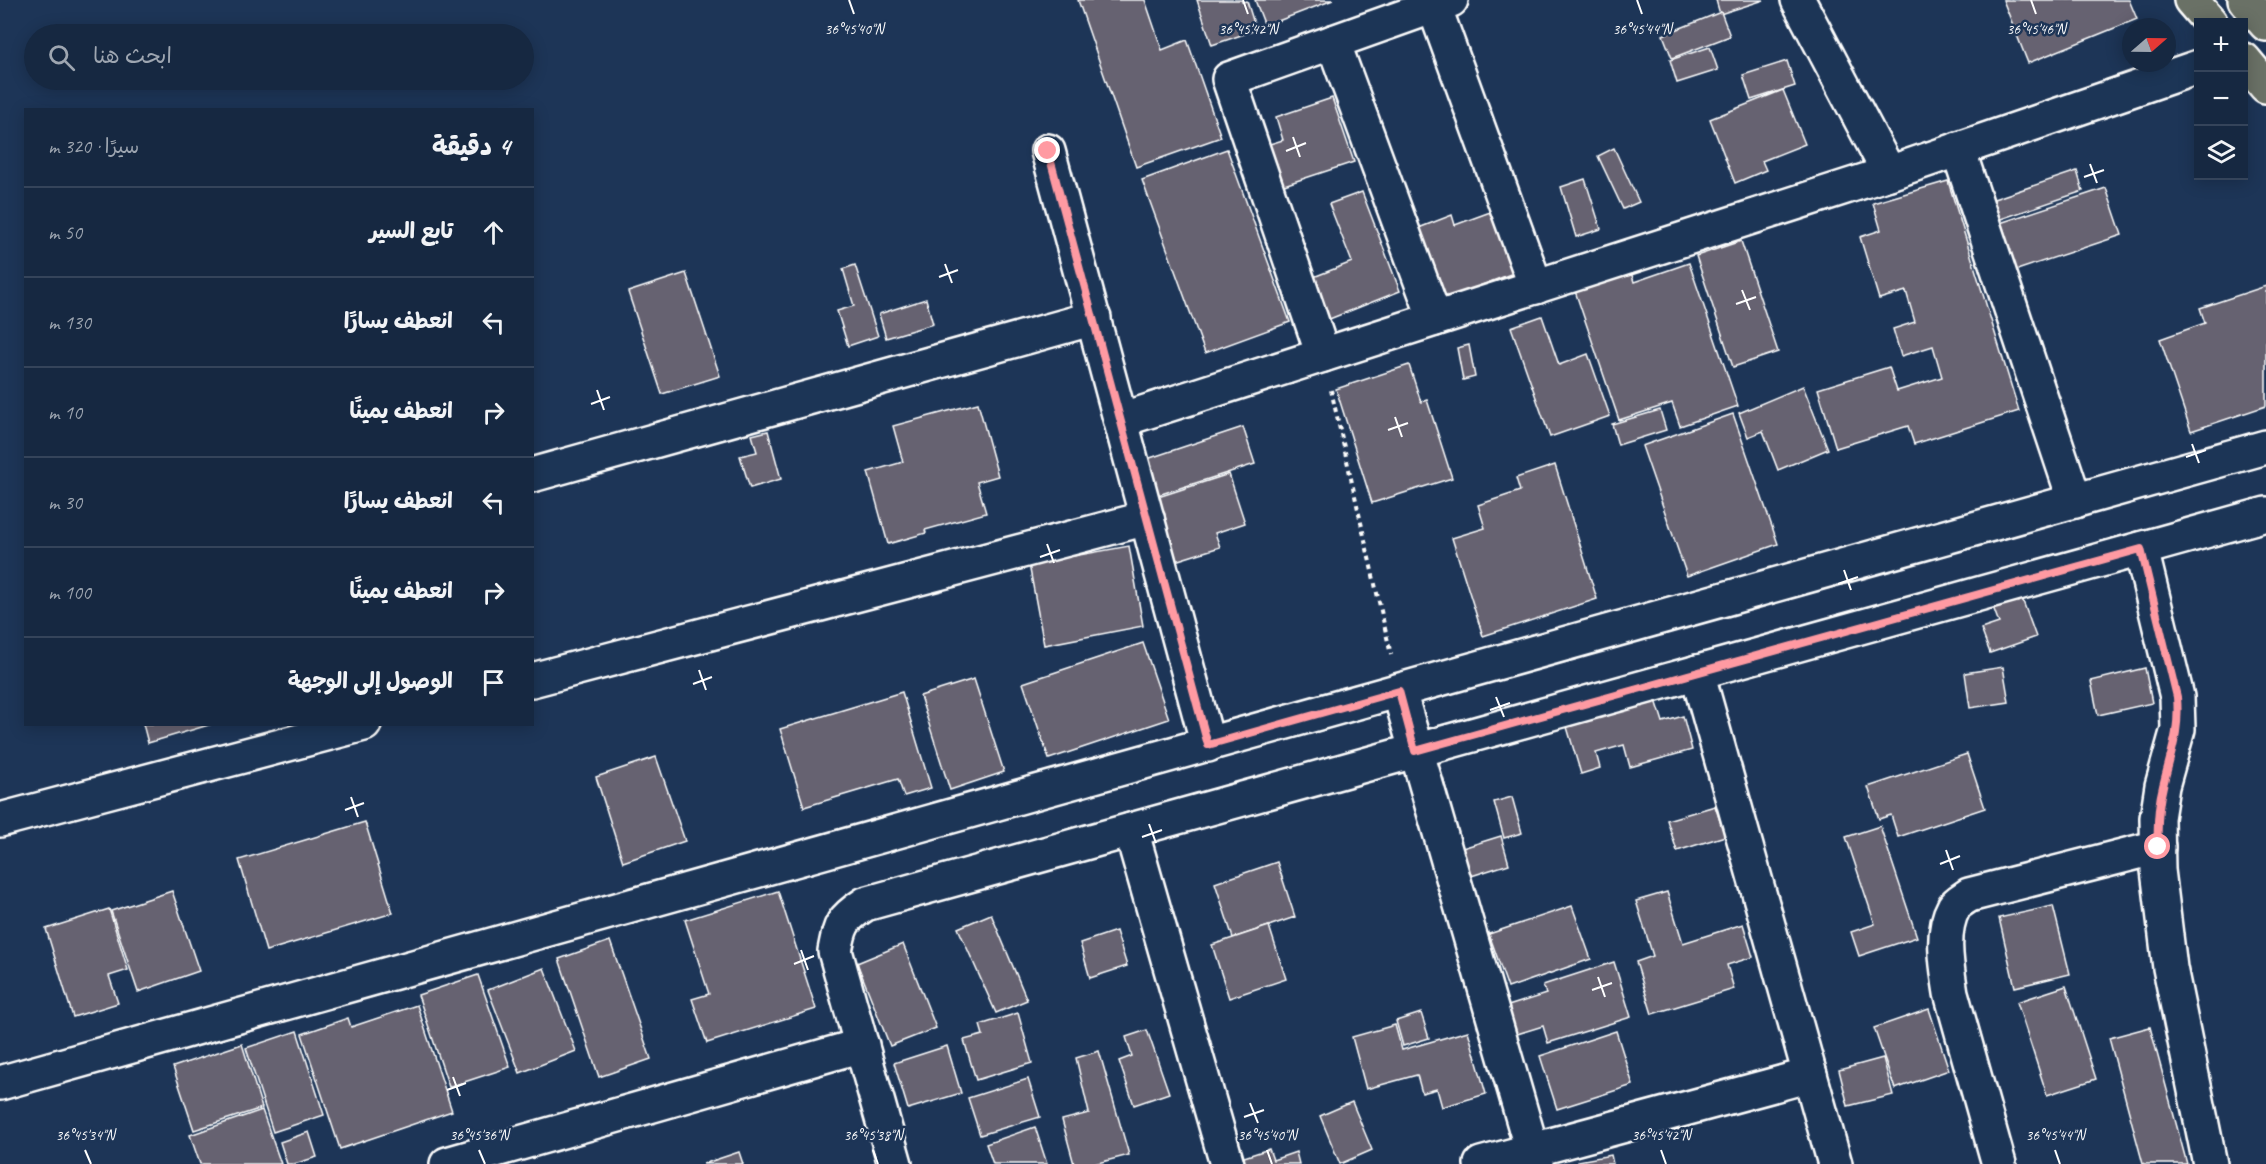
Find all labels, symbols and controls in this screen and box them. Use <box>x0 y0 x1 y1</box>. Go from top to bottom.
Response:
north arrow <box>2122 18 2176 72</box>
map controls <box>2194 18 2248 180</box>
button: + <box>2194 18 2248 72</box>
text: 36°45'40"N <box>824 20 887 39</box>
text: 36°45'42"N <box>1218 20 1281 39</box>
text: 36°45'44"N <box>1612 20 1675 39</box>
text: 36°45'46"N <box>2006 20 2069 39</box>
search box <box>24 24 534 90</box>
icon: search <box>45 41 78 74</box>
text: ابحث هنا <box>93 42 172 70</box>
button: − <box>2194 72 2248 126</box>
button: layers <box>2194 126 2248 180</box>
text: 4 دقيقة <box>432 130 510 163</box>
text: سيرًا · 320 m <box>48 134 139 159</box>
route end <box>1034 137 1060 163</box>
icon: ahead <box>477 216 510 249</box>
text: تابع السير <box>369 217 453 245</box>
text: 50 m <box>48 220 82 245</box>
icon: left <box>477 306 510 339</box>
text: انعطف يسارًا <box>344 307 453 335</box>
text: 130 m <box>48 310 91 335</box>
icon: right <box>477 396 510 429</box>
text: انعطف يمينًا <box>349 397 453 425</box>
text: 10 m <box>48 400 82 425</box>
icon: left <box>477 486 510 519</box>
text: انعطف يسارًا <box>344 487 453 515</box>
text: 30 m <box>48 490 82 515</box>
icon: right <box>477 576 510 609</box>
text: انعطف يمينًا <box>349 577 453 605</box>
text: 100 m <box>48 580 91 605</box>
icon: arrive <box>477 666 510 699</box>
text: الوصول إلى الوجهة <box>288 667 453 695</box>
route start <box>2144 833 2170 859</box>
text: 36°45'34"N <box>55 1126 118 1145</box>
text: 36°45'36"N <box>449 1126 512 1145</box>
text: 36°45'38"N <box>843 1126 906 1145</box>
text: 36°45'40"N <box>1237 1126 1300 1145</box>
text: 36°45'42"N <box>1631 1126 1694 1145</box>
text: 36°45'44"N <box>2025 1126 2088 1145</box>

